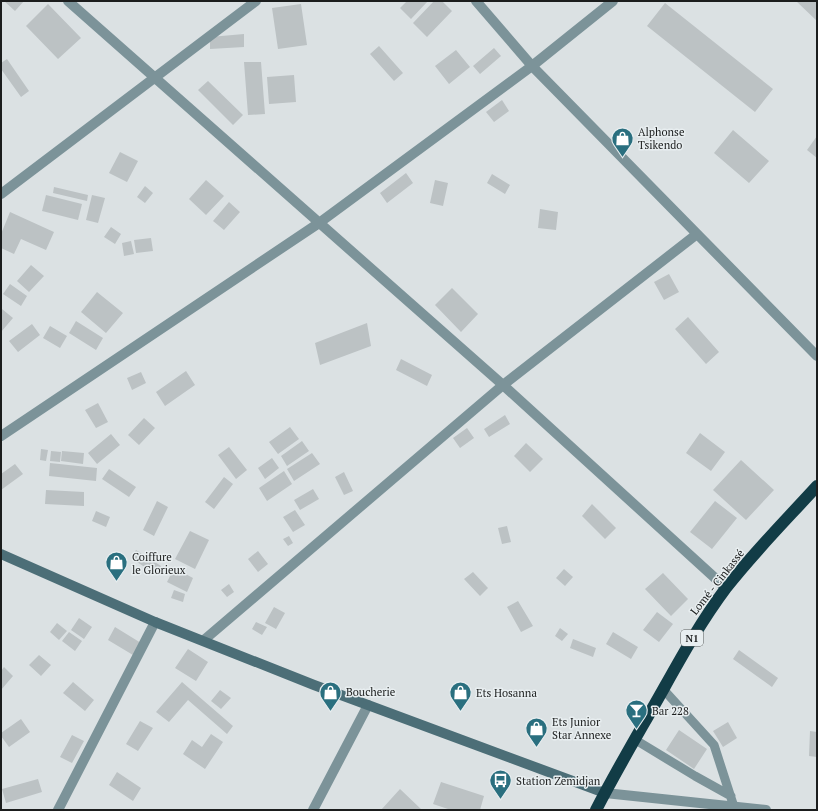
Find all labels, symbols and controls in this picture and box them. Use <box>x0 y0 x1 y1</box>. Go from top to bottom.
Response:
shop icon: Alphonse Tsikendo <box>609 125 635 158</box>
place label: Alphonse Tsikendo <box>638 125 685 152</box>
street label: Lomé - Cinkassé <box>687 546 747 618</box>
shop icon: Coiffure le Glorieux <box>104 550 130 583</box>
place label: Coiffure le Glorieux <box>132 550 186 577</box>
road number: N1 <box>681 630 703 646</box>
shop icon: Boucherie <box>317 679 343 712</box>
shop icon: Ets Hosanna <box>447 680 473 713</box>
place label: Boucherie <box>346 685 396 699</box>
place label: Ets Hosanna <box>476 686 537 700</box>
bar icon: Bar 228 <box>623 698 649 731</box>
place label: Bar 228 <box>652 704 689 718</box>
shop icon: Ets Junior Star Annexe <box>523 715 549 748</box>
place label: Ets Junior Star Annexe <box>552 715 612 742</box>
bus stop icon: Station Zemidjan <box>487 768 513 801</box>
place label: Station Zemidjan <box>516 774 601 788</box>

